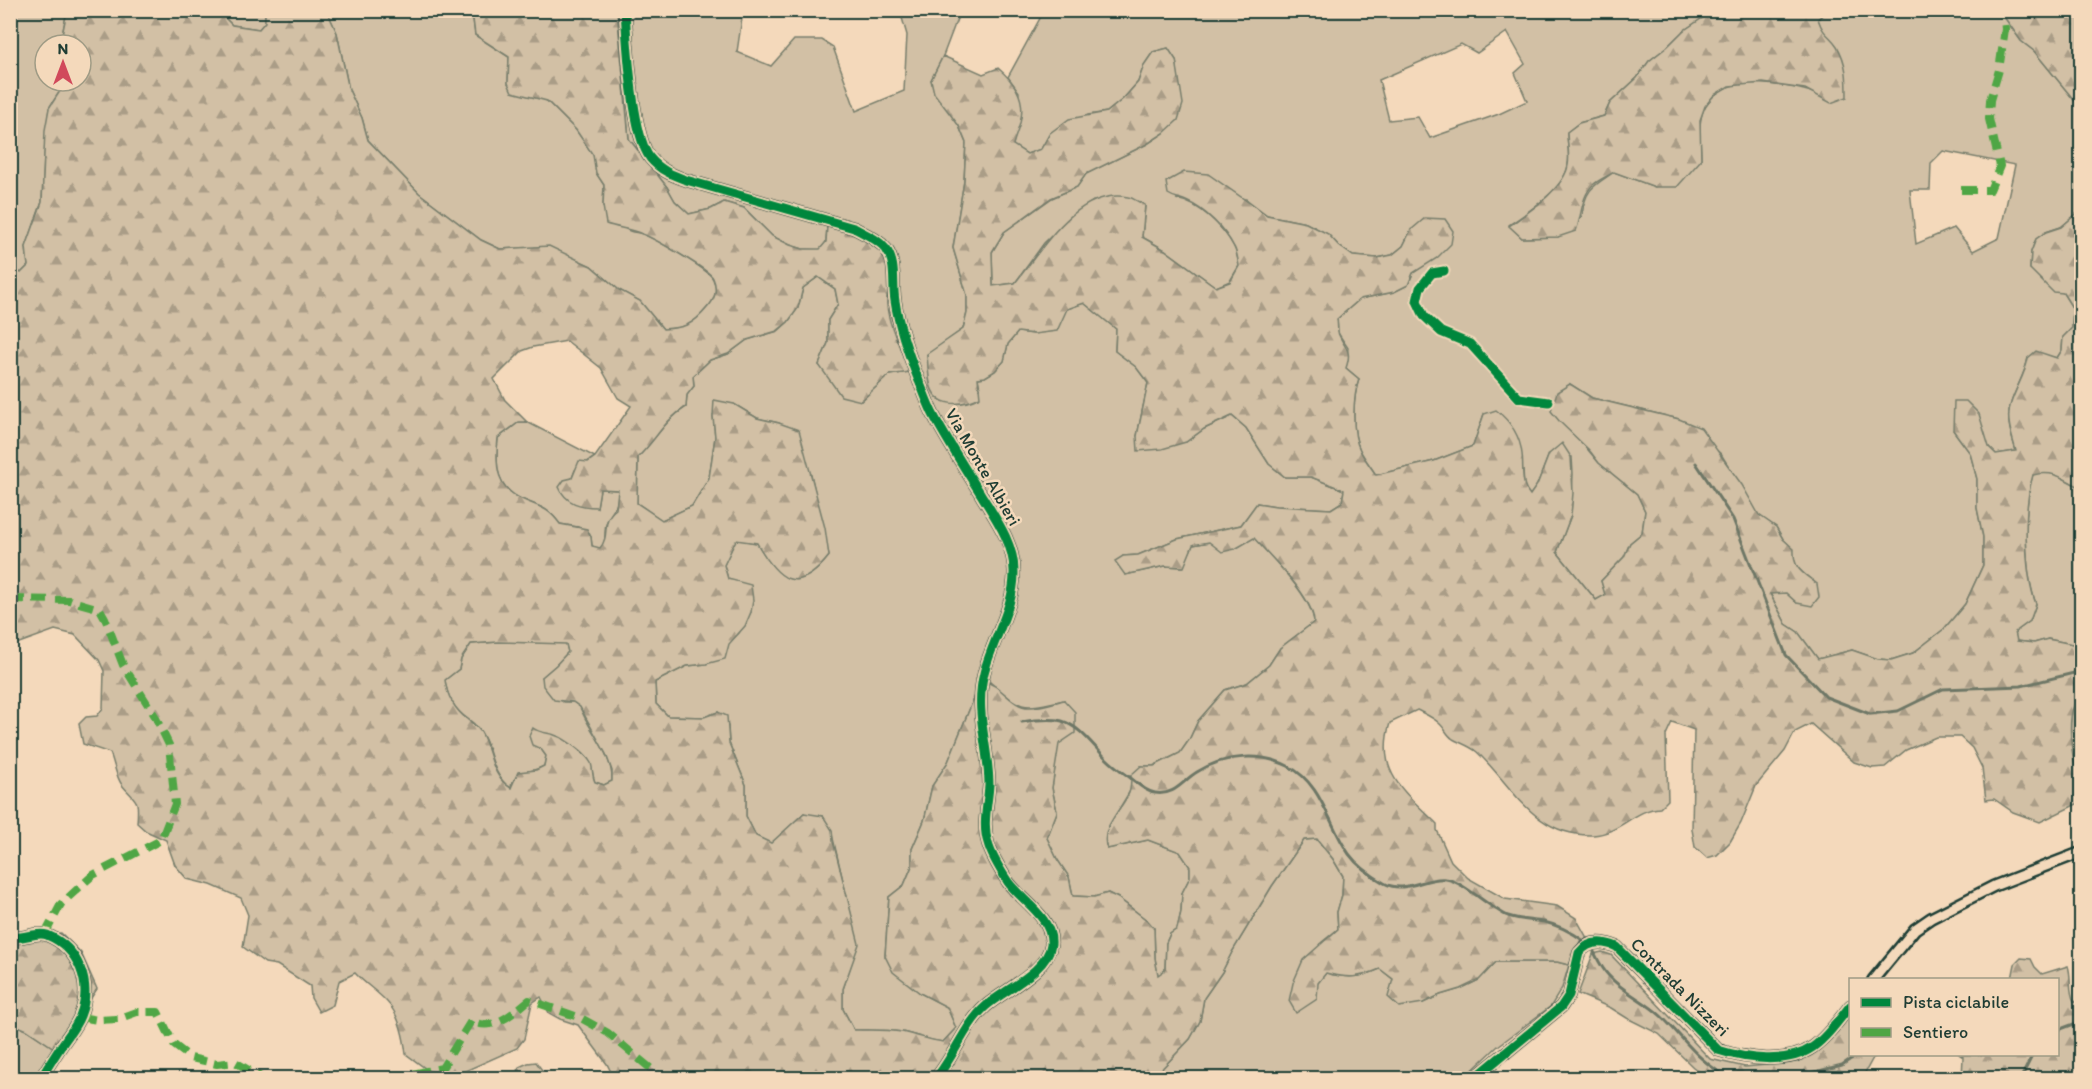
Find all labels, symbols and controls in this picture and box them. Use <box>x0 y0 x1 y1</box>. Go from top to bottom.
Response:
north arrow <box>33 33 93 93</box>
text: N <box>58 39 68 58</box>
street label: Via Monte Albieri <box>940 404 1026 530</box>
street label: Contrada Nizzeri <box>1626 933 1734 1041</box>
legend <box>1849 978 2059 1056</box>
text: Pista ciclabile <box>1903 991 2009 1013</box>
text: Sentiero <box>1903 1021 1968 1043</box>

